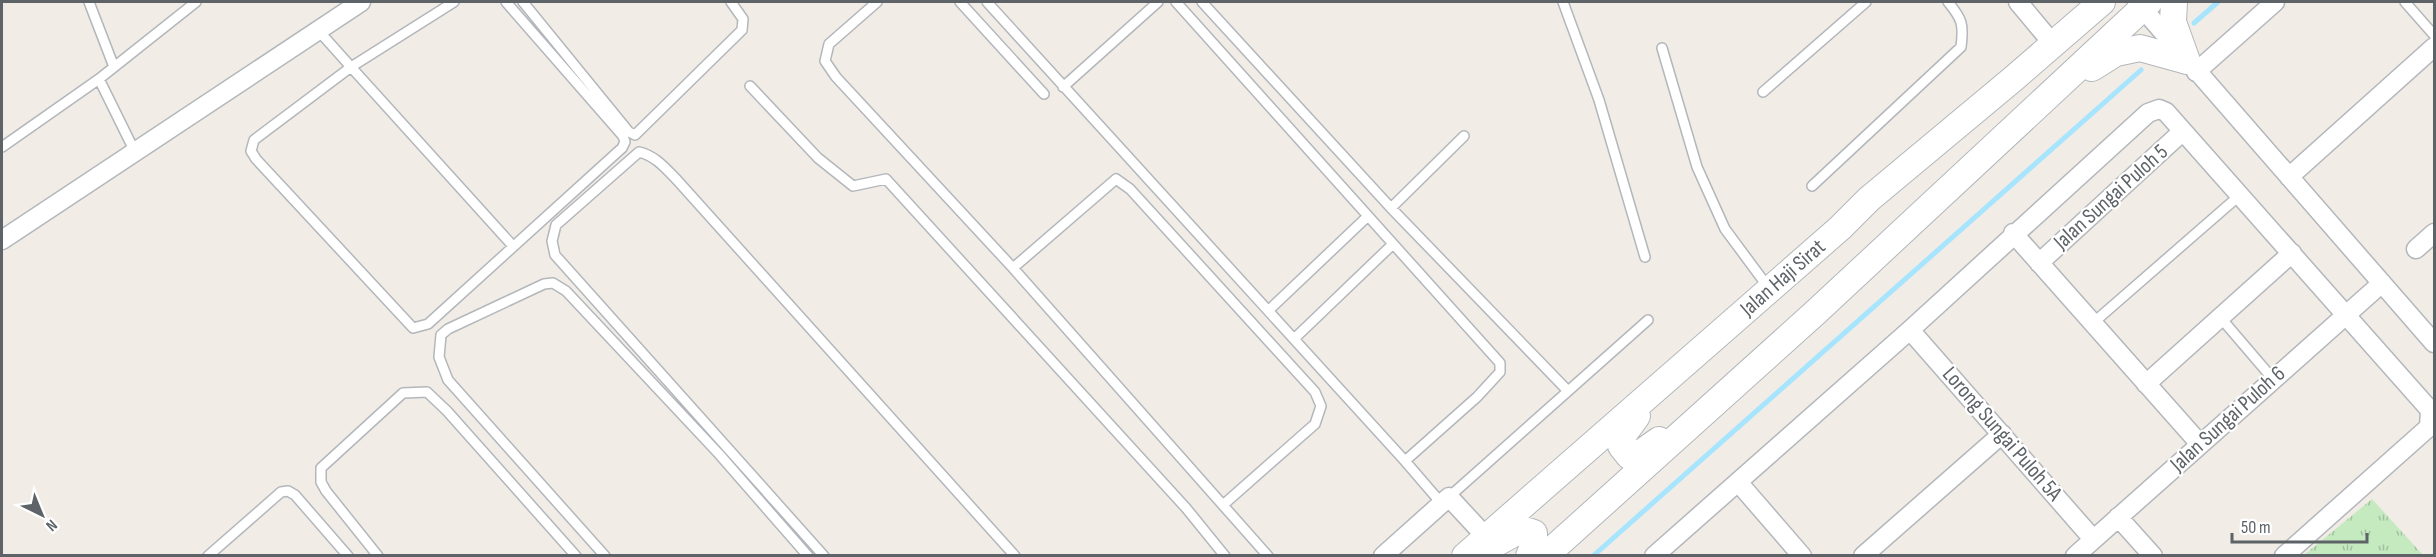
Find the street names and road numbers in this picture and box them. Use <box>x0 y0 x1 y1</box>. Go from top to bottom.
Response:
street label: Jalan Sungai Puloh 5 <box>2048 139 2174 256</box>
street label: Jalan Haji Sirat <box>1734 233 1831 323</box>
street label: Jalan Sungai Puloh 6 <box>2164 360 2291 478</box>
street label: Lorong Sungai Puloh 5A <box>1936 361 2068 507</box>

